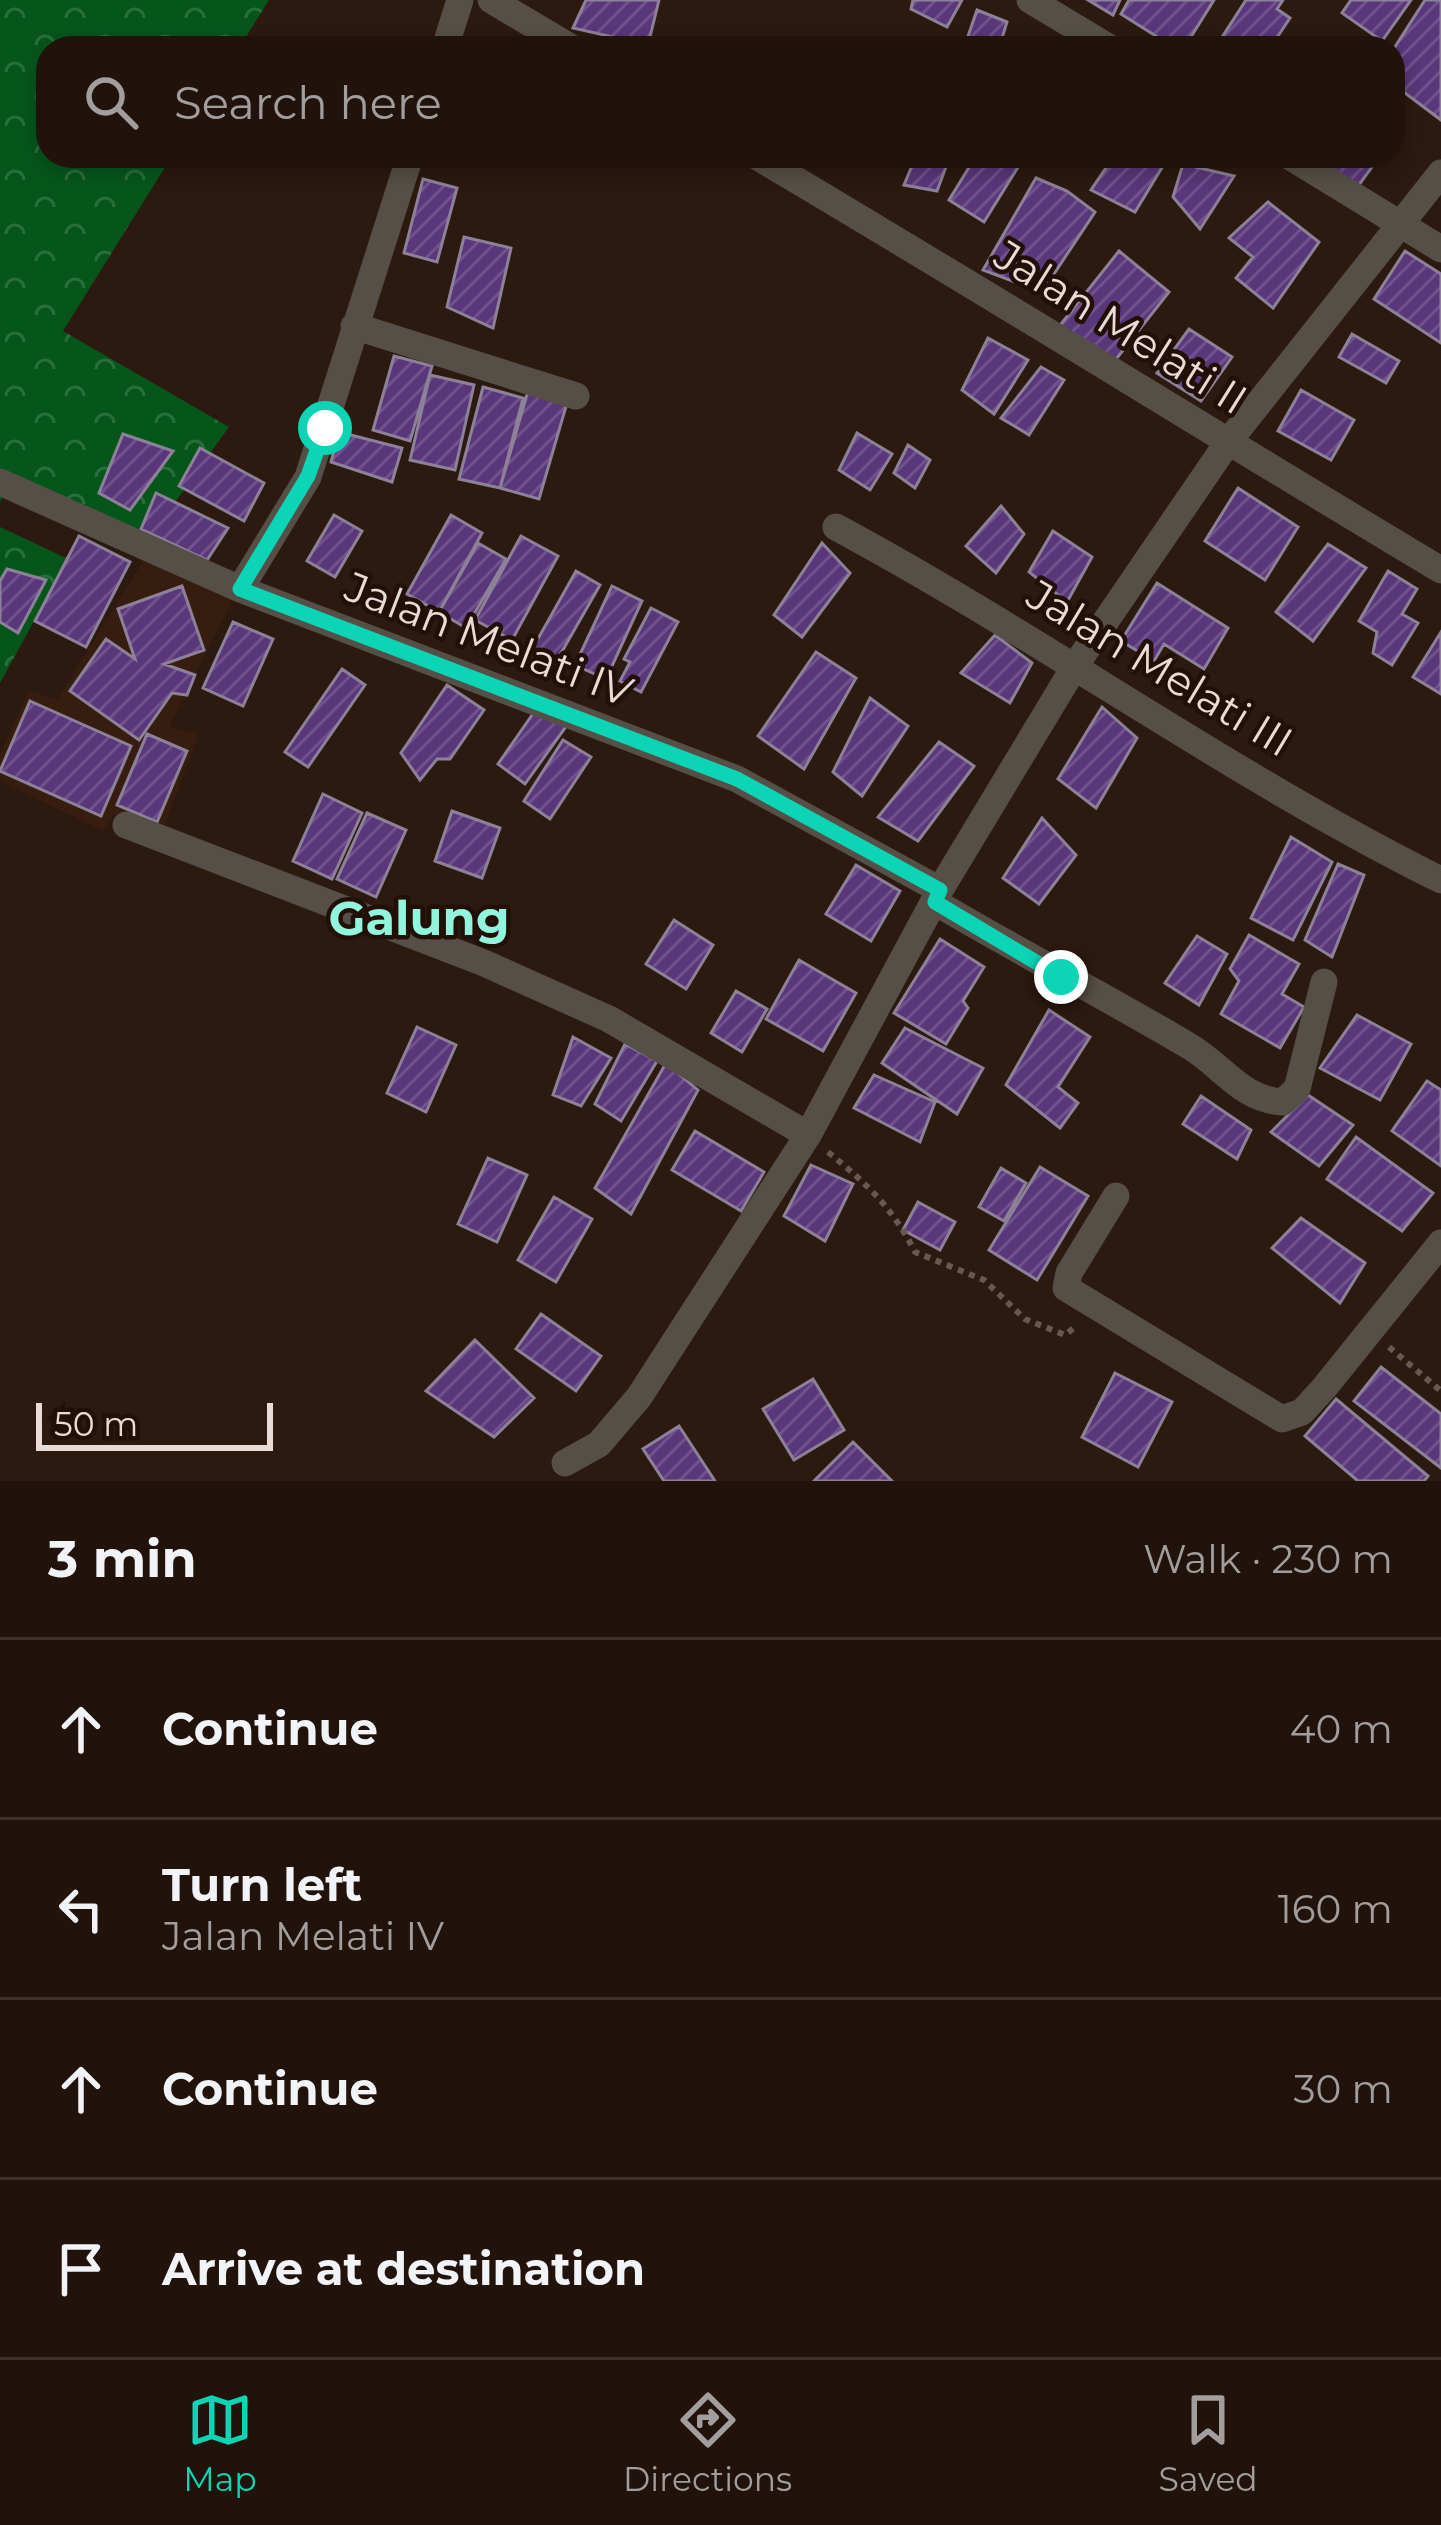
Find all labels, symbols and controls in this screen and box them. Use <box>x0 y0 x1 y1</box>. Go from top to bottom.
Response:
search box <box>36 36 1405 168</box>
icon: search <box>78 69 144 135</box>
text: Search here <box>174 75 442 130</box>
street label: Jalan Melati II <box>984 228 1257 425</box>
route start <box>298 401 352 455</box>
street label: Jalan Melati IV <box>337 560 641 718</box>
street label: Jalan Melati III <box>1017 568 1302 768</box>
district label: Galung <box>328 889 510 947</box>
route end <box>1034 950 1088 1004</box>
scale bar <box>36 1397 273 1450</box>
text: 50 m <box>54 1404 138 1444</box>
text: 3 min <box>48 1528 197 1590</box>
text: Walk · 230 m <box>1143 1535 1393 1583</box>
icon: ahead <box>48 1696 114 1762</box>
text: Continue <box>162 1701 378 1756</box>
text: 40 m <box>1290 1705 1393 1753</box>
text: Turn left <box>162 1857 362 1912</box>
icon: left <box>48 1876 114 1942</box>
text: 160 m <box>1278 1885 1393 1933</box>
text: Jalan Melati IV <box>162 1912 444 1960</box>
icon: ahead <box>48 2056 114 2122</box>
text: Continue <box>162 2061 378 2116</box>
text: 30 m <box>1294 2065 1393 2113</box>
icon: arrive <box>48 2236 114 2302</box>
text: Arrive at destination <box>162 2241 645 2296</box>
tab: Map <box>183 2387 257 2499</box>
tab: Directions <box>623 2387 792 2499</box>
tab: Saved <box>1159 2387 1258 2499</box>

